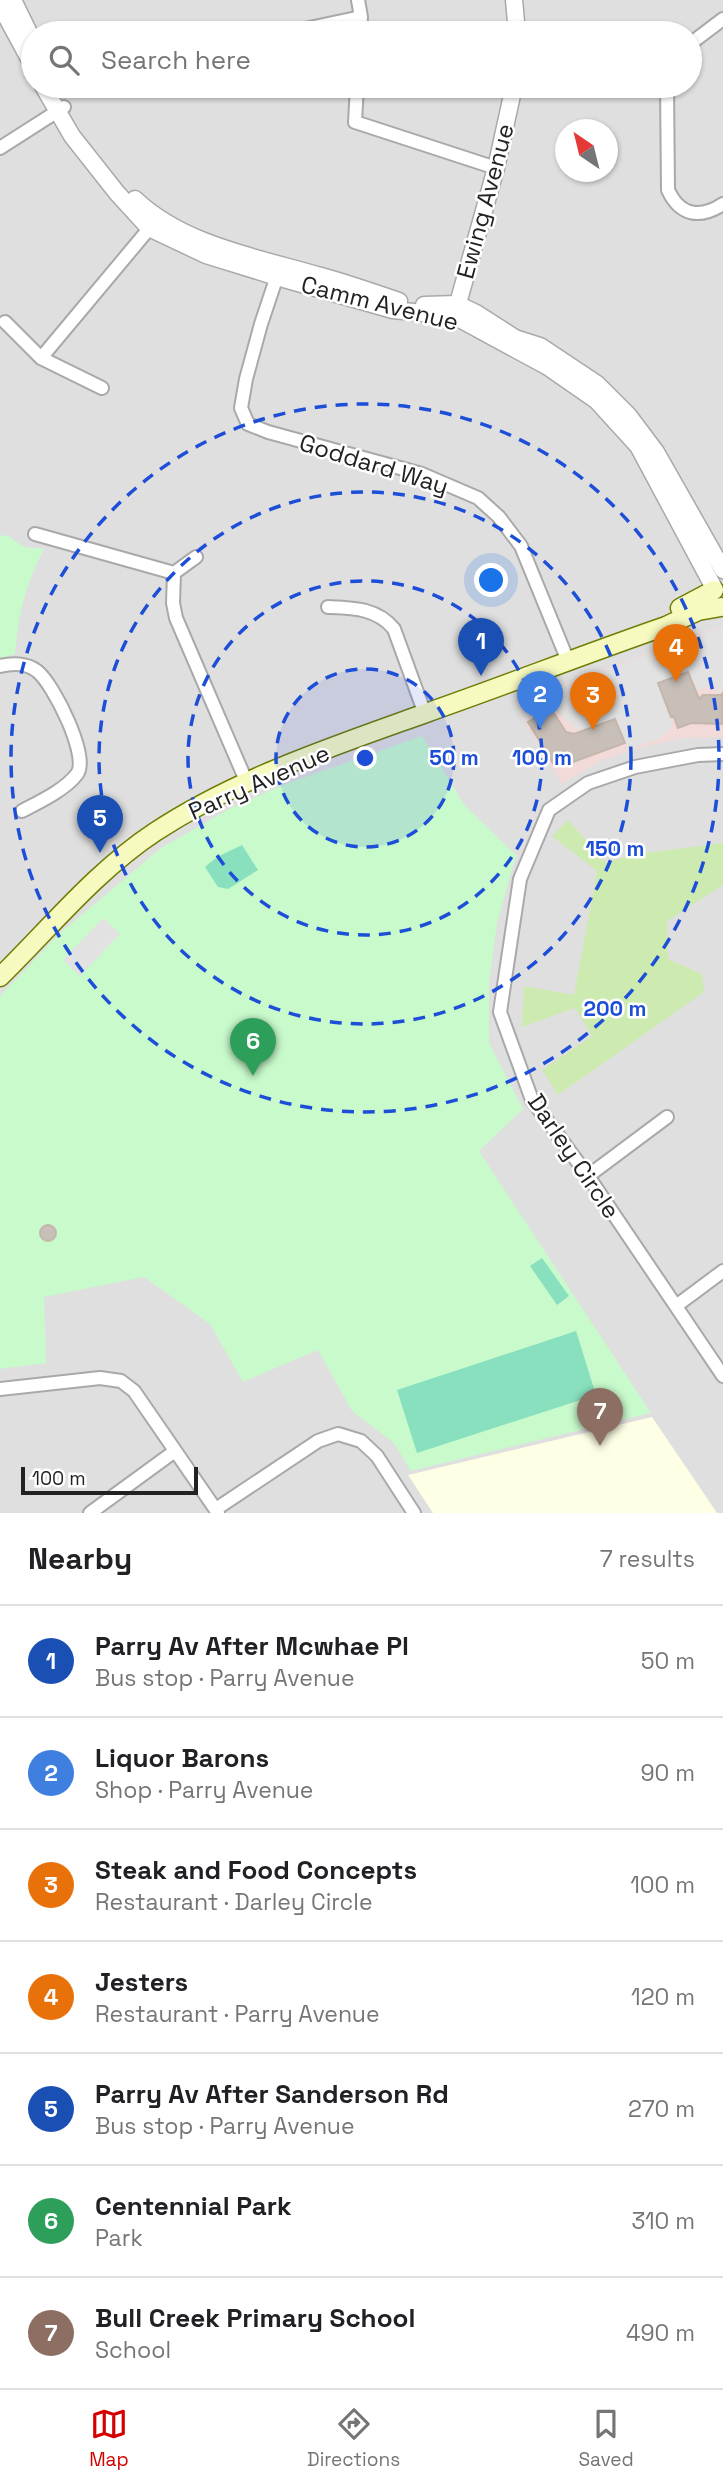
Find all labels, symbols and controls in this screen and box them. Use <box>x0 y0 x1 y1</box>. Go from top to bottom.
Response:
search box <box>21 21 702 98</box>
icon: search <box>45 41 83 79</box>
text: Search here <box>101 43 251 77</box>
north arrow <box>555 119 618 182</box>
street label: Ewing Avenue <box>449 120 521 282</box>
street label: Camm Avenue <box>298 268 462 338</box>
street label: Goddard Way <box>296 427 452 501</box>
your location <box>474 563 508 597</box>
pin: 1 <box>458 618 504 676</box>
pin: 4 <box>653 624 699 682</box>
pin: 2 <box>517 671 563 729</box>
pin: 3 <box>570 672 616 730</box>
street label: Parry Avenue <box>184 737 334 827</box>
text: 50 m <box>429 744 479 771</box>
text: 100 m <box>512 744 572 771</box>
centre of rings <box>353 746 377 770</box>
pin: 5 <box>77 795 123 853</box>
text: 150 m <box>586 835 644 862</box>
text: 200 m <box>584 995 646 1022</box>
pin: 6 <box>230 1018 276 1076</box>
street label: Darley Circle <box>521 1088 627 1224</box>
pin: 7 <box>577 1388 623 1446</box>
scale bar <box>21 1464 198 1496</box>
text: 100 m <box>32 1466 86 1491</box>
text: Nearby <box>28 1539 132 1578</box>
text: 7 results <box>600 1544 695 1574</box>
text: Parry Av After Mcwhae Pl <box>95 1629 409 1663</box>
text: 1 <box>46 1646 56 1676</box>
text: 50 m <box>641 1646 695 1676</box>
text: Bus stop · Parry Avenue <box>95 1663 355 1693</box>
text: Liquor Barons <box>95 1741 269 1775</box>
text: 2 <box>44 1758 58 1788</box>
text: 90 m <box>640 1758 695 1788</box>
text: Shop · Parry Avenue <box>95 1775 313 1805</box>
text: Steak and Food Concepts <box>95 1853 417 1887</box>
text: 3 <box>44 1870 58 1900</box>
text: 100 m <box>630 1870 695 1900</box>
text: Restaurant · Darley Circle <box>95 1887 373 1917</box>
text: Jesters <box>95 1965 188 1999</box>
text: 4 <box>44 1982 58 2012</box>
text: 120 m <box>631 1982 695 2012</box>
text: Restaurant · Parry Avenue <box>95 1999 380 2029</box>
text: Parry Av After Sanderson Rd <box>95 2077 449 2111</box>
text: 5 <box>44 2094 58 2124</box>
text: 270 m <box>628 2094 695 2124</box>
text: Bus stop · Parry Avenue <box>95 2111 355 2141</box>
text: Centennial Park <box>95 2189 292 2223</box>
text: 6 <box>44 2206 58 2236</box>
text: 310 m <box>631 2206 695 2236</box>
text: Park <box>95 2223 143 2253</box>
text: Bull Creek Primary School <box>95 2301 415 2335</box>
text: 7 <box>45 2318 57 2348</box>
text: 490 m <box>626 2318 695 2348</box>
text: School <box>95 2335 171 2365</box>
tab: Map <box>89 2405 129 2472</box>
tab: Directions <box>307 2405 400 2472</box>
tab: Saved <box>578 2405 634 2472</box>

